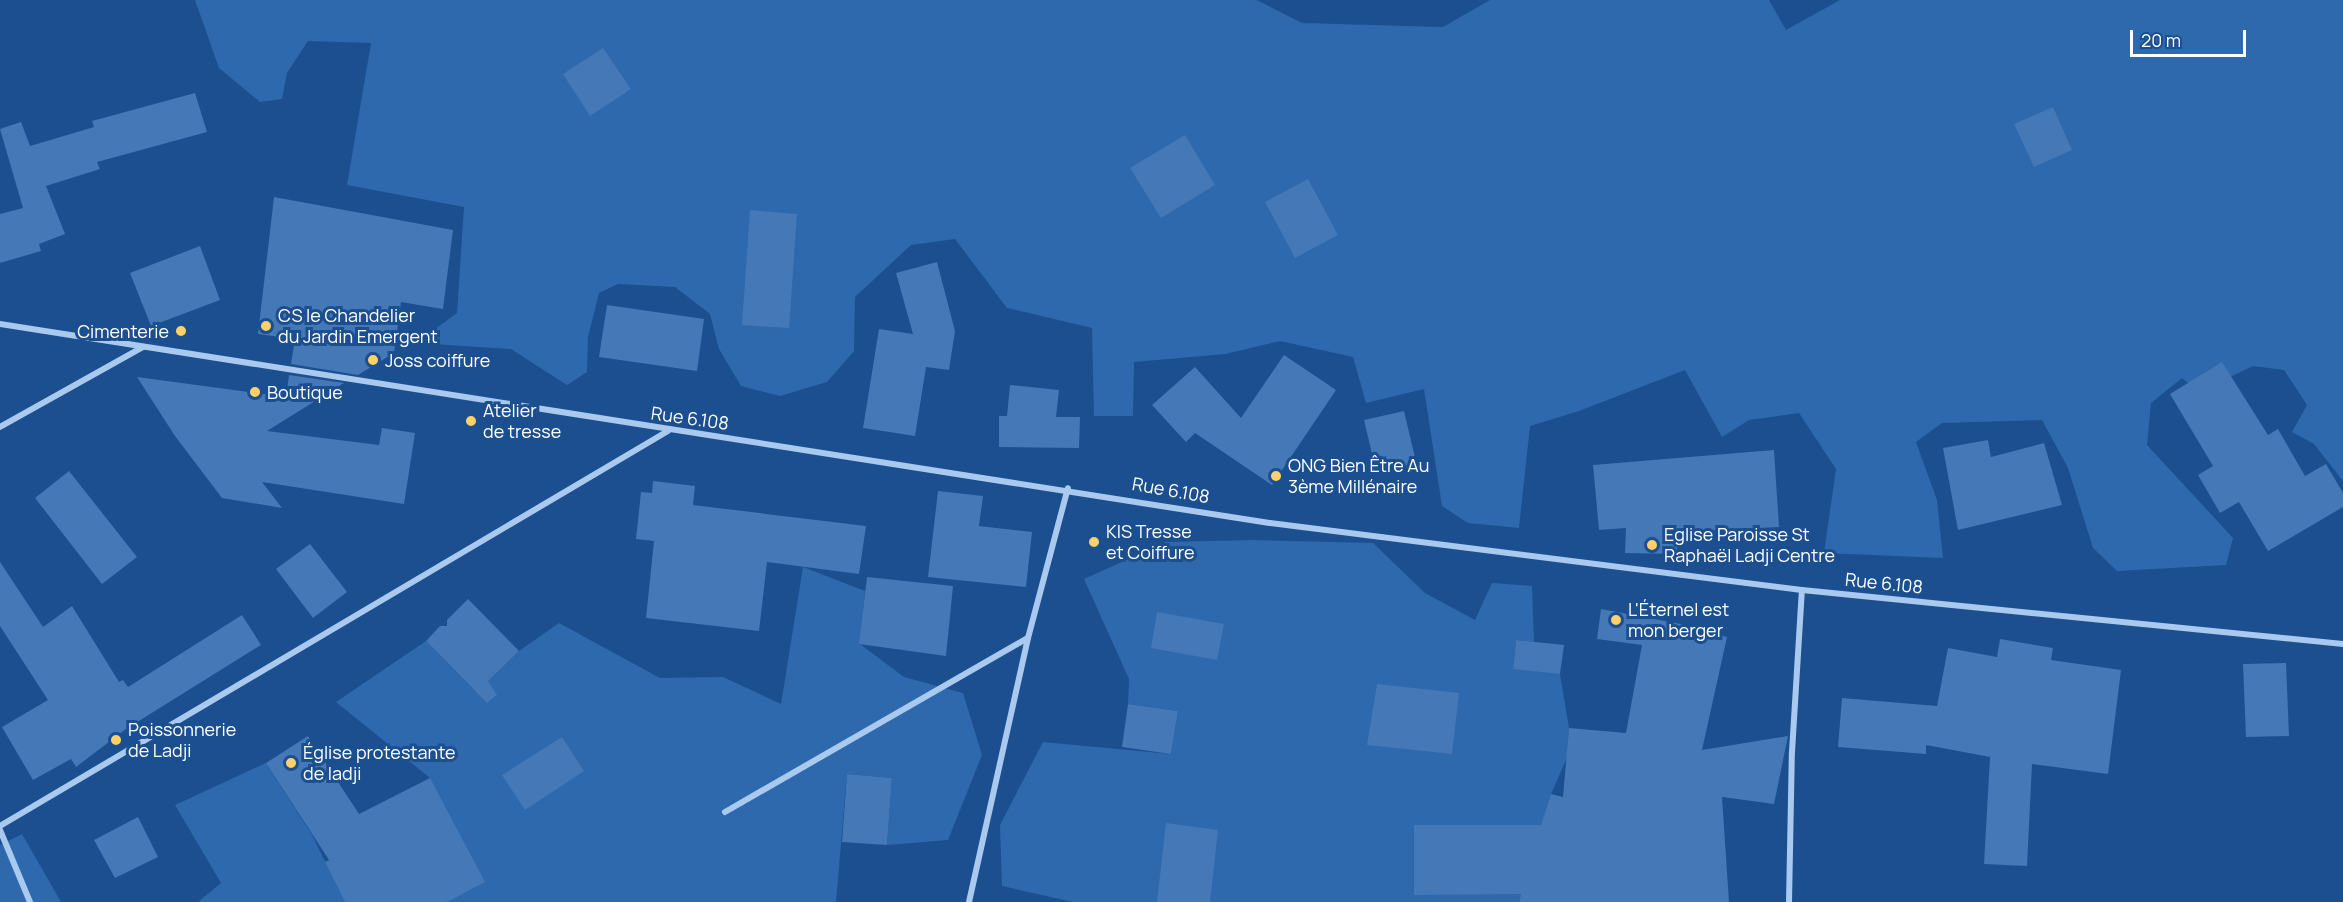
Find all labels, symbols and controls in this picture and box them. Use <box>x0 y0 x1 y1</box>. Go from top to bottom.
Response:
scale bar <box>2133 18 2248 56</box>
text: 20 m <box>2141 28 2181 52</box>
place label: CS le Chandelier du Jardin Emergent <box>278 305 438 348</box>
marker: CS le Chandelier du Jardin Emergent <box>259 319 273 333</box>
place label: Cimenterie <box>77 320 169 342</box>
marker: Cimenterie <box>174 324 188 338</box>
place label: Joss coiffure <box>385 349 490 371</box>
marker: Joss coiffure <box>366 353 380 367</box>
place label: Boutique <box>267 381 343 403</box>
marker: Boutique <box>248 385 262 399</box>
place label: Atelier de tresse <box>483 400 561 442</box>
street label: Rue 6.108 <box>650 402 730 434</box>
marker: Atelier de tresse <box>464 414 478 428</box>
place label: ONG Bien Être Au 3ème Millénaire <box>1288 455 1429 498</box>
marker: ONG Bien Être Au 3ème Millénaire <box>1269 469 1283 483</box>
street label: Rue 6.108 <box>1131 473 1211 507</box>
place label: KIS Tresse et Coiffure <box>1106 521 1195 564</box>
place label: Eglise Paroisse St Raphaël Ladji Centre <box>1664 524 1835 566</box>
marker: KIS Tresse et Coiffure <box>1087 535 1101 549</box>
marker: Eglise Paroisse St Raphaël Ladji Centre <box>1645 538 1659 552</box>
street label: Rue 6.108 <box>1844 568 1924 598</box>
place label: L'Éternel est mon berger <box>1628 599 1729 642</box>
marker: L'Éternel est mon berger <box>1609 613 1623 627</box>
place label: Poissonnerie de Ladji <box>128 719 236 762</box>
marker: Poissonnerie de Ladji <box>109 733 123 747</box>
place label: Église protestante de ladji <box>303 742 456 784</box>
marker: Église protestante de ladji <box>284 756 298 770</box>

